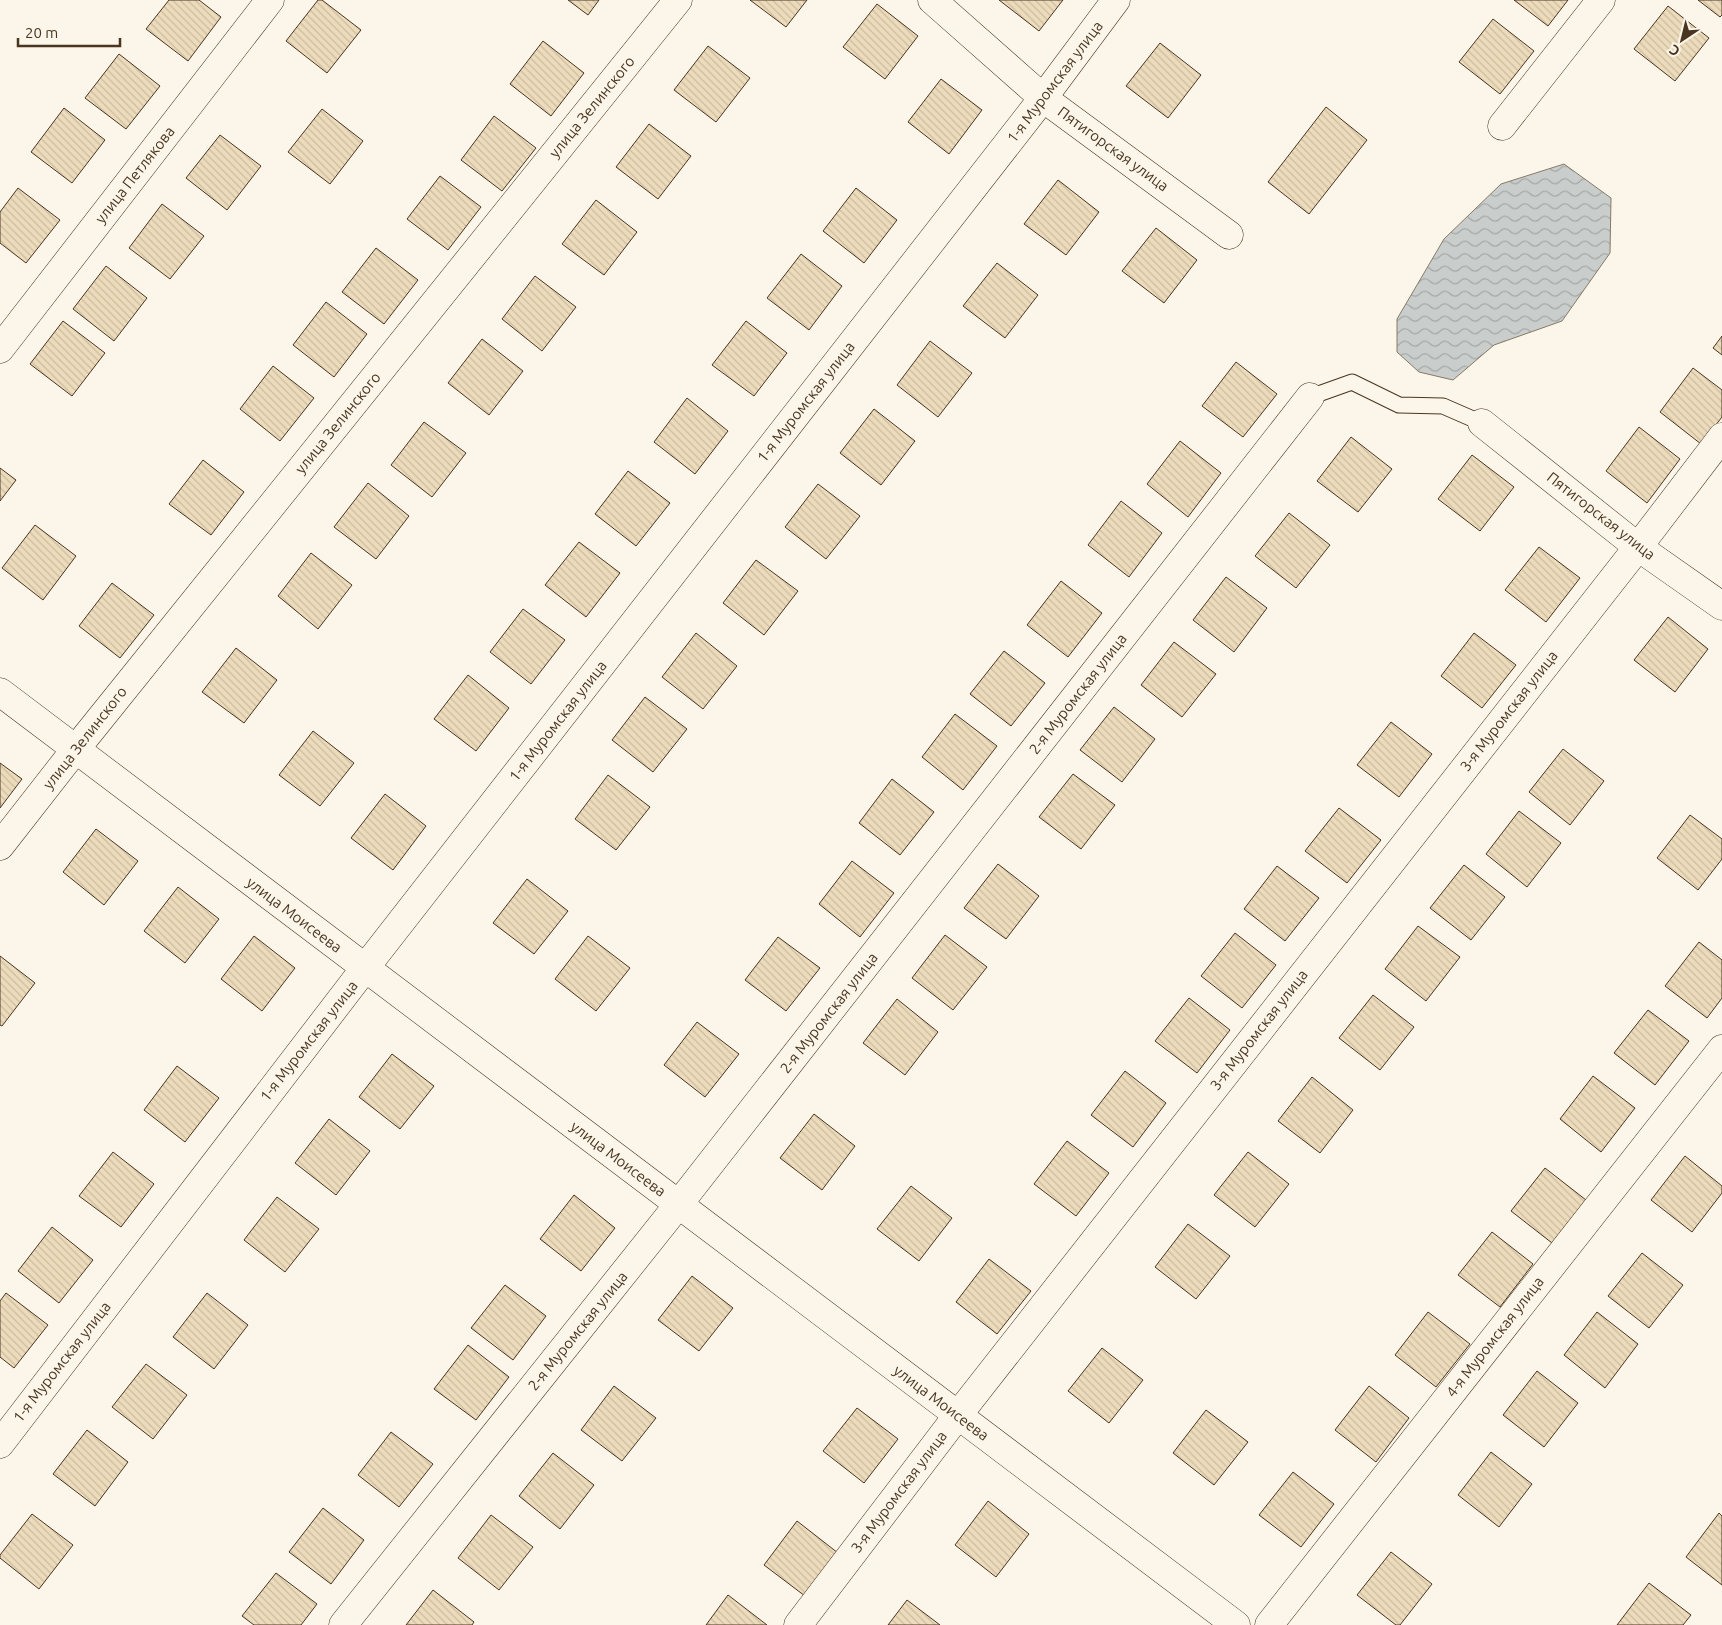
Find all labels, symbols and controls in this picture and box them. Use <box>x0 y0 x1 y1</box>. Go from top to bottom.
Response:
scale bar <box>18 15 120 47</box>
north arrow <box>1657 15 1707 65</box>
street label: 1-я Муромская улица <box>1003 17 1106 146</box>
text: 20 m <box>25 24 58 41</box>
text: С <box>1666 42 1683 60</box>
street label: улица Зелинского <box>545 53 638 161</box>
street label: Пятигорская улица <box>1055 103 1172 194</box>
street label: улица Петлякова <box>91 123 178 227</box>
street label: 1-я Муромская улица <box>753 338 858 465</box>
street label: улица Зелинского <box>291 369 384 477</box>
street label: Пятигорская улица <box>1544 468 1659 563</box>
street label: 2-я Муромская улица <box>1025 630 1130 757</box>
street label: 3-я Муромская улица <box>1456 647 1561 774</box>
street label: 1-я Муромская улица <box>505 657 610 784</box>
street label: улица Зелинского <box>39 683 130 792</box>
street label: улица Моисеева <box>243 873 345 956</box>
street label: 2-я Муромская улица <box>776 949 881 1076</box>
street label: 3-я Муромская улица <box>1206 966 1311 1093</box>
street label: 1-я Муромская улица <box>256 977 361 1104</box>
street label: улица Моисеева <box>567 1117 669 1200</box>
street label: 2-я Муромская улица <box>524 1268 631 1394</box>
street label: 4-я Муромская улица <box>1442 1273 1547 1400</box>
street label: 1-я Муромская улица <box>9 1298 114 1425</box>
street label: улица Моисеева <box>890 1361 992 1444</box>
street label: 3-я Муромская улица <box>847 1427 950 1556</box>

